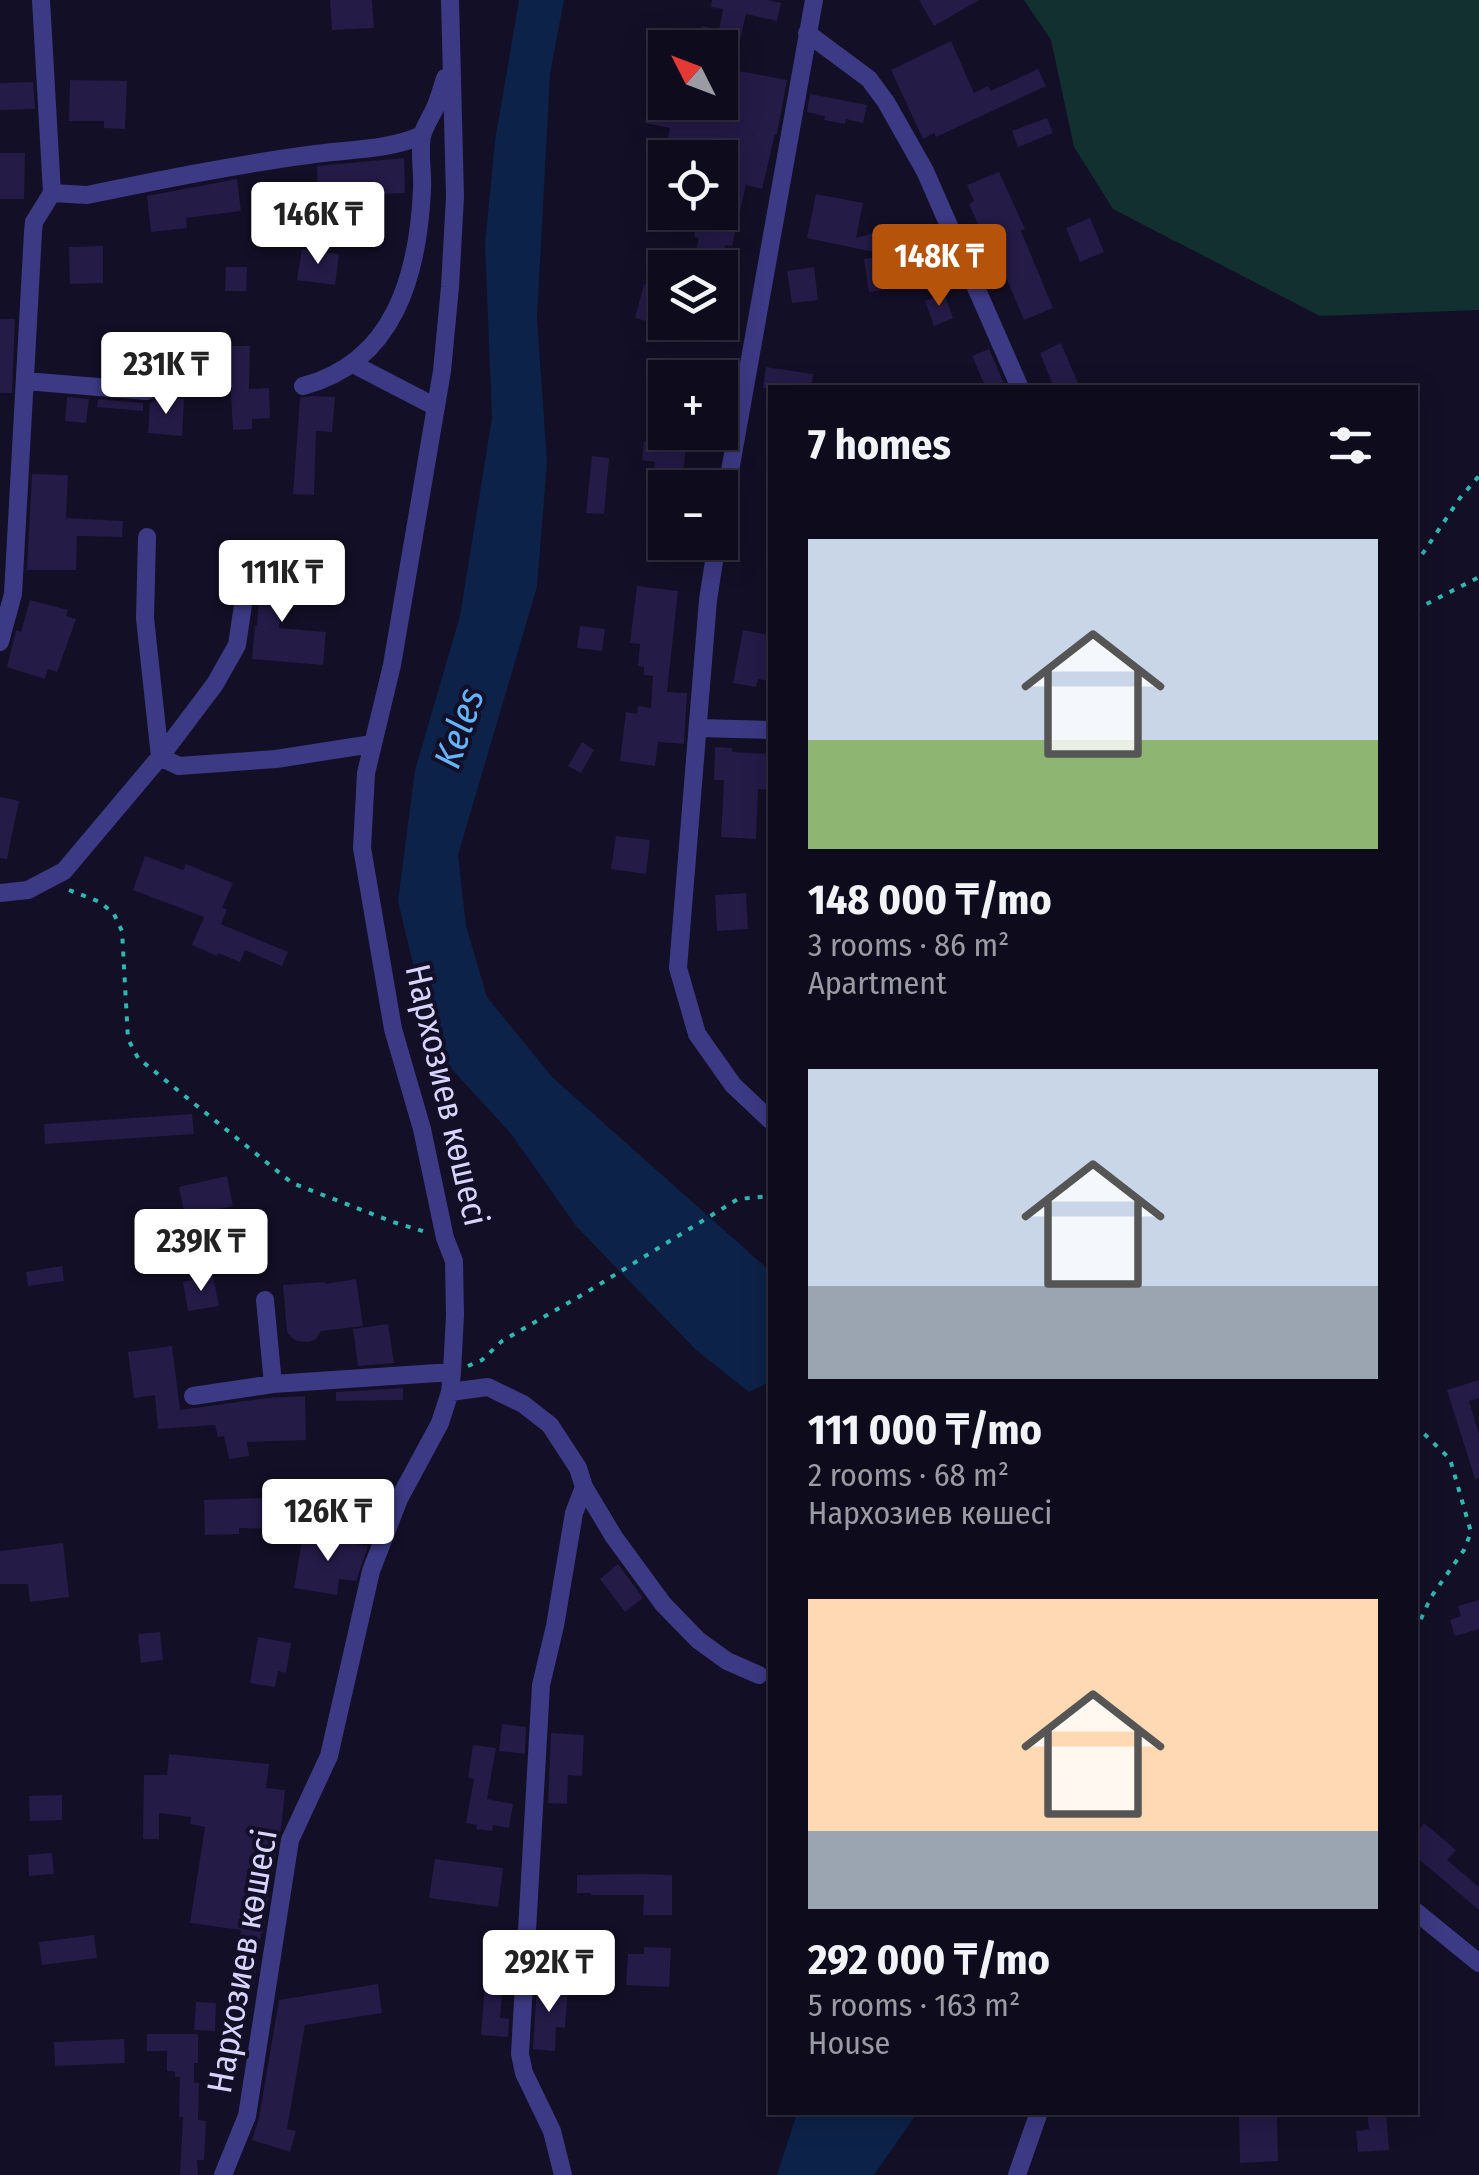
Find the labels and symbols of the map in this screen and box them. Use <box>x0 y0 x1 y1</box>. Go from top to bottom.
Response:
north arrow <box>648 30 738 120</box>
pin: 146K ₸ <box>237 182 399 267</box>
pin: 148K ₸ <box>858 224 1020 309</box>
pin: 231K ₸ <box>85 332 247 417</box>
pin: 111K ₸ <box>201 540 363 625</box>
water label: Keles <box>424 682 494 774</box>
street label: Нархозиев көшесі <box>396 960 498 1230</box>
pin: 239K ₸ <box>120 1209 282 1294</box>
pin: 126K ₸ <box>247 1479 409 1564</box>
street label: Нархозиев көшесі <box>198 1826 286 2096</box>
pin: 292K ₸ <box>468 1930 630 2015</box>

